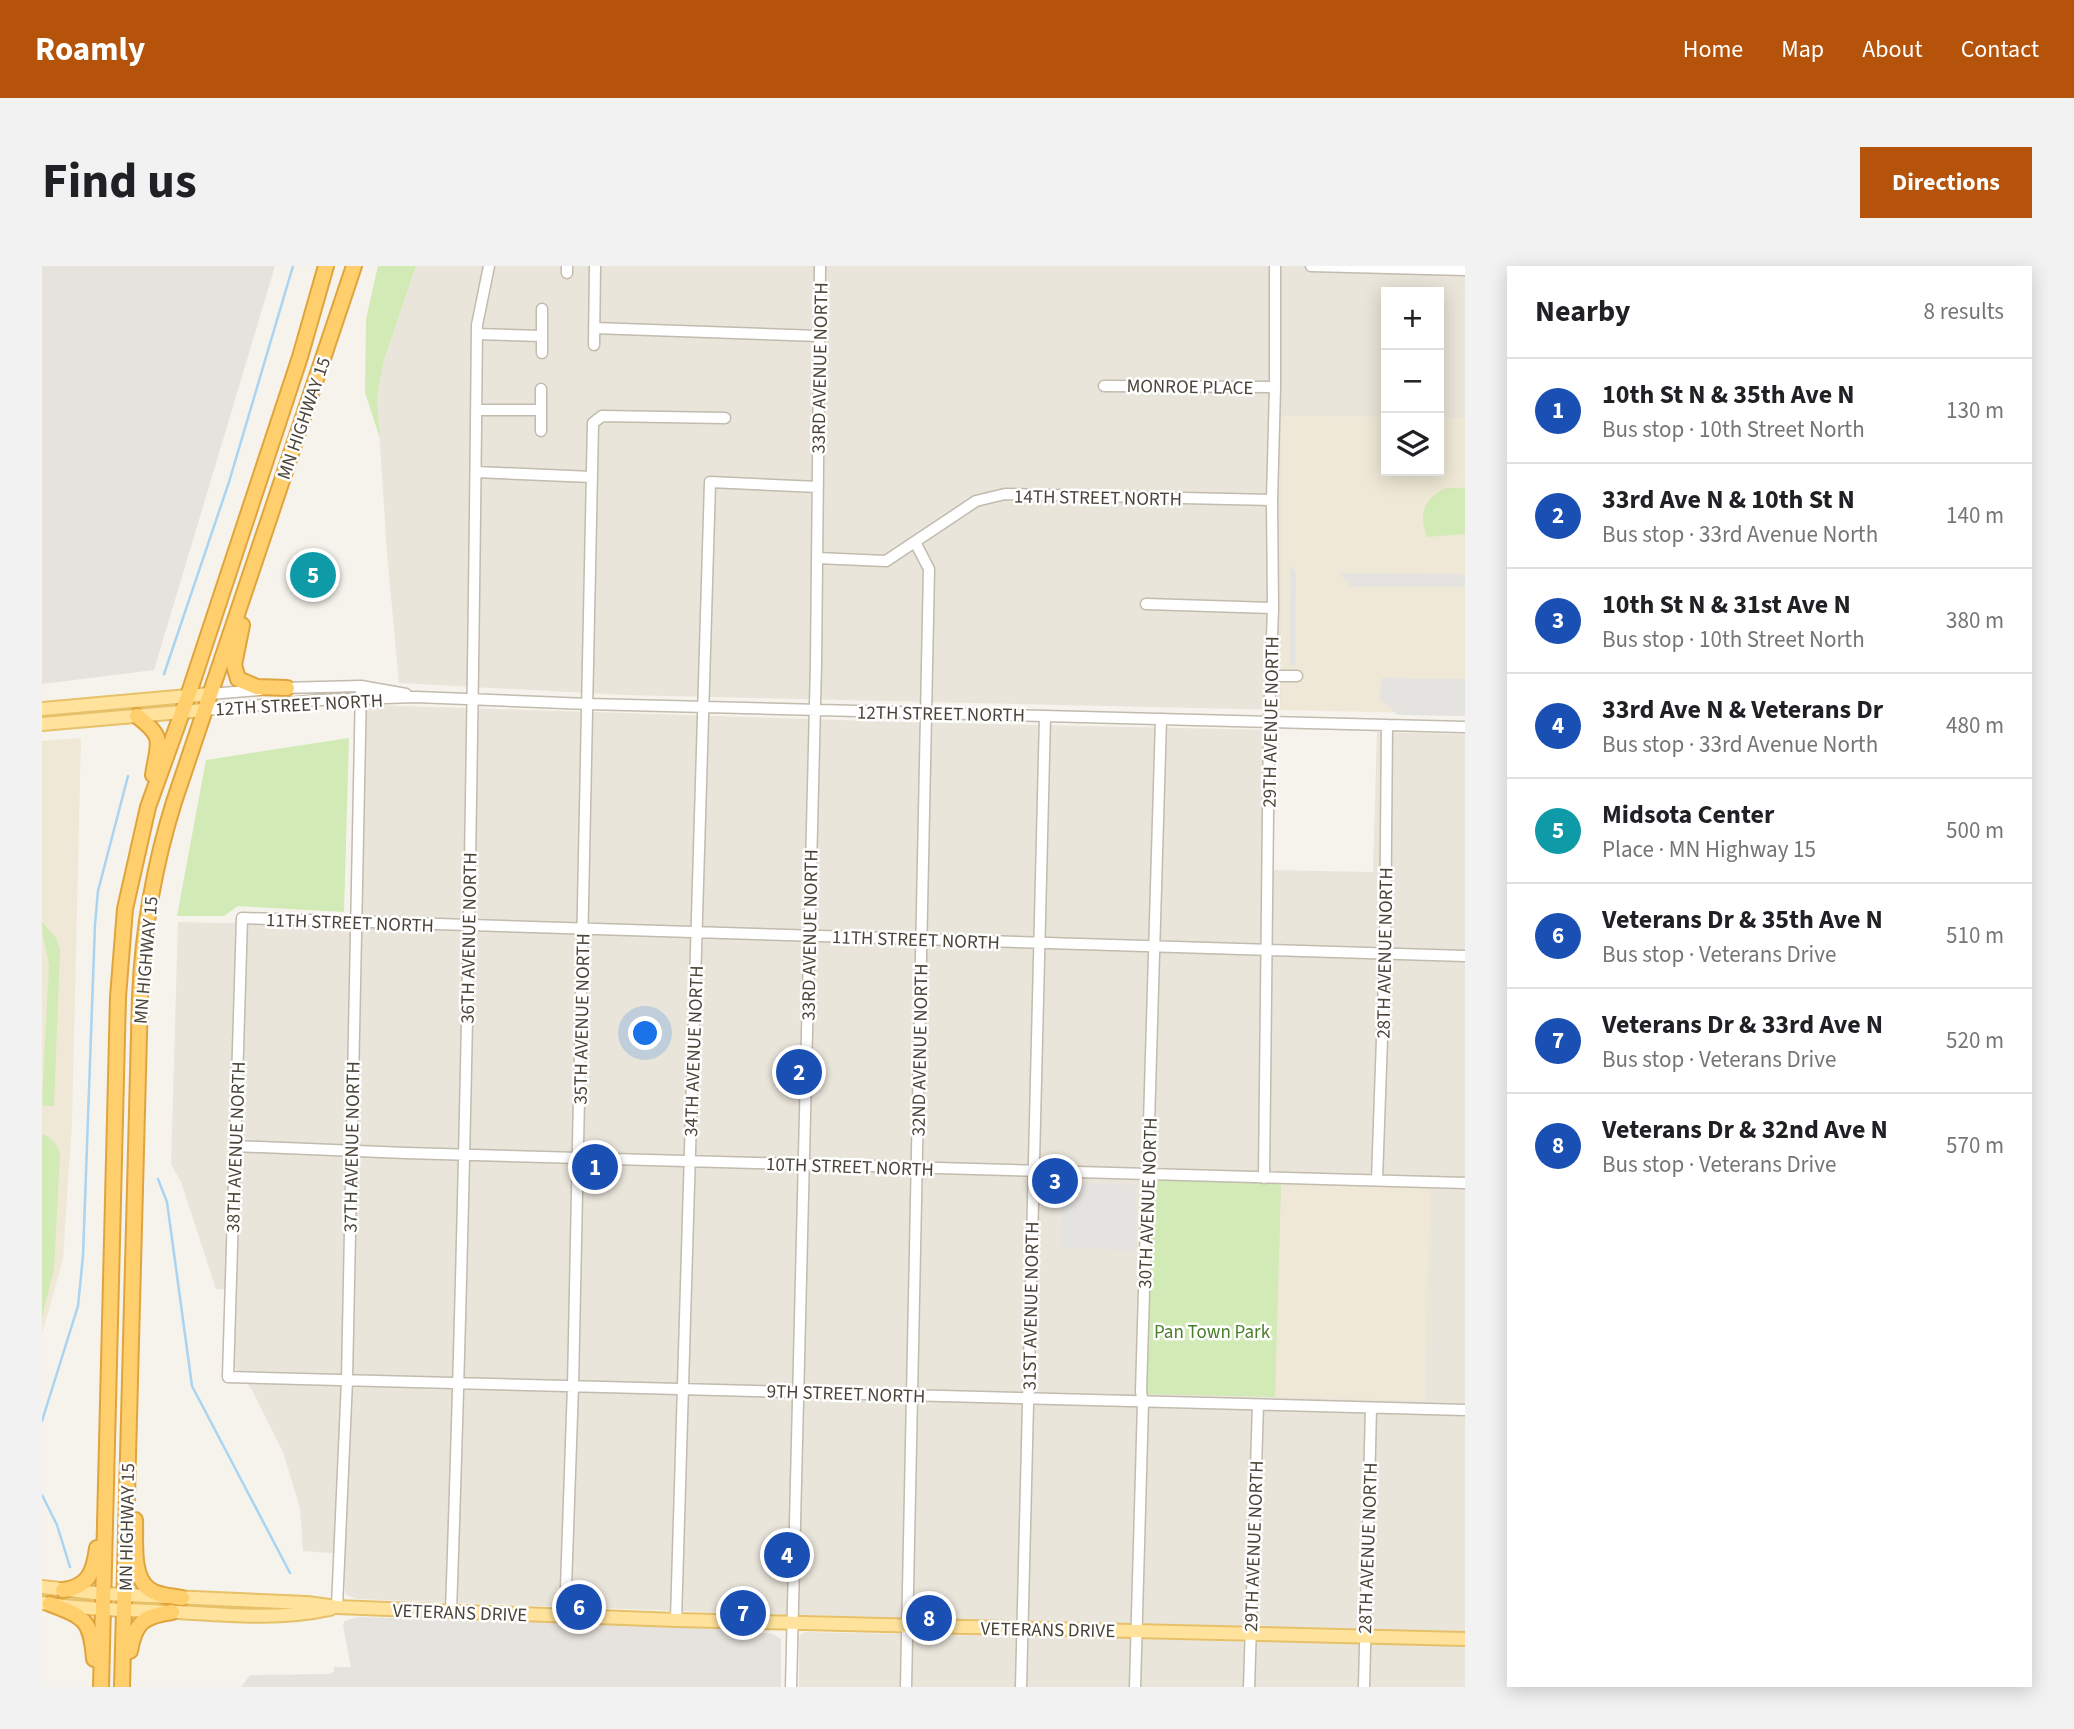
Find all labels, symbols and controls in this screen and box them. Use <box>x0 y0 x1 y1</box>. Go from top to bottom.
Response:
text: Roamly <box>35 26 145 73</box>
text: Home <box>1683 32 1743 67</box>
text: Map <box>1781 32 1824 67</box>
text: About <box>1862 32 1923 67</box>
text: Contact <box>1961 32 2039 67</box>
text: Find us <box>42 147 197 217</box>
button: Directions <box>1860 147 2032 218</box>
street label: 33RD AVENUE NORTH <box>806 282 835 454</box>
map controls <box>1381 287 1444 476</box>
button: + <box>1381 287 1444 350</box>
text: Nearby <box>1535 290 1630 333</box>
text: 8 results <box>1924 295 2004 328</box>
button: − <box>1381 350 1444 413</box>
street label: MN HIGHWAY 15 <box>271 354 338 483</box>
street label: MONROE PLACE <box>1126 373 1254 402</box>
text: 10th St N & 35th Ave N <box>1602 376 1855 413</box>
text: 1 <box>1552 394 1564 427</box>
text: 130 m <box>1946 394 2004 427</box>
button: layers <box>1381 413 1444 476</box>
text: Bus stop · 10th Street North <box>1602 413 1865 446</box>
text: 33rd Ave N & 10th St N <box>1602 481 1855 518</box>
street label: 14TH STREET NORTH <box>1014 484 1182 513</box>
text: 2 <box>1552 499 1564 532</box>
text: 140 m <box>1946 499 2004 532</box>
text: Bus stop · 33rd Avenue North <box>1602 518 1878 551</box>
pin: 5 <box>290 549 336 601</box>
text: 10th St N & 31st Ave N <box>1602 586 1851 623</box>
text: 3 <box>1552 604 1564 637</box>
text: 380 m <box>1946 604 2004 637</box>
text: Bus stop · 10th Street North <box>1602 623 1865 656</box>
street label: 29TH AVENUE NORTH <box>1257 636 1286 808</box>
street label: 12TH STREET NORTH <box>214 688 384 723</box>
text: 33rd Ave N & Veterans Dr <box>1602 691 1883 728</box>
street label: 12TH STREET NORTH <box>857 700 1025 729</box>
text: 4 <box>1552 709 1564 742</box>
text: 480 m <box>1946 709 2004 742</box>
text: Bus stop · 33rd Avenue North <box>1602 728 1878 761</box>
text: Midsota Center <box>1602 796 1774 833</box>
text: 5 <box>1552 814 1564 847</box>
text: 500 m <box>1946 814 2004 847</box>
text: Place · MN Highway 15 <box>1602 833 1816 866</box>
street label: 33RD AVENUE NORTH <box>796 849 825 1021</box>
street label: 36TH AVENUE NORTH <box>455 852 484 1024</box>
street label: 28TH AVENUE NORTH <box>1371 867 1400 1039</box>
street label: MN HIGHWAY 15 <box>127 895 166 1025</box>
text: Veterans Dr & 35th Ave N <box>1602 901 1883 938</box>
street label: 11TH STREET NORTH <box>265 907 434 940</box>
text: 6 <box>1552 919 1564 952</box>
text: 510 m <box>1946 919 2004 952</box>
street label: 11TH STREET NORTH <box>831 924 1000 957</box>
street label: 35TH AVENUE NORTH <box>568 933 597 1105</box>
text: Bus stop · Veterans Drive <box>1602 938 1836 971</box>
street label: 32ND AVENUE NORTH <box>905 963 936 1137</box>
street label: 34TH AVENUE NORTH <box>678 965 711 1137</box>
text: Veterans Dr & 33rd Ave N <box>1602 1006 1883 1043</box>
your location <box>628 1016 662 1050</box>
text: 7 <box>1552 1024 1564 1057</box>
text: 520 m <box>1946 1024 2004 1057</box>
text: Bus stop · Veterans Drive <box>1602 1043 1836 1076</box>
pin: 2 <box>776 1046 822 1098</box>
street label: 38TH AVENUE NORTH <box>220 1061 253 1233</box>
street label: 37TH AVENUE NORTH <box>338 1061 367 1233</box>
text: Veterans Dr & 32nd Ave N <box>1602 1111 1888 1148</box>
street label: 30TH AVENUE NORTH <box>1132 1117 1165 1289</box>
text: 8 <box>1552 1129 1564 1162</box>
text: 570 m <box>1946 1129 2004 1162</box>
pin: 1 <box>572 1141 618 1193</box>
text: Bus stop · Veterans Drive <box>1602 1148 1836 1181</box>
street label: 10TH STREET NORTH <box>765 1151 934 1184</box>
pin: 3 <box>1032 1155 1078 1207</box>
street label: 31ST AVENUE NORTH <box>1017 1221 1046 1391</box>
park label: Pan Town Park <box>1154 1319 1271 1346</box>
street label: 9TH STREET NORTH <box>766 1378 926 1411</box>
street label: 29TH AVENUE NORTH <box>1238 1460 1271 1632</box>
street label: 28TH AVENUE NORTH <box>1352 1462 1385 1634</box>
street label: MN HIGHWAY 15 <box>113 1463 142 1591</box>
pin: 4 <box>764 1529 810 1581</box>
pin: 6 <box>556 1581 602 1633</box>
pin: 7 <box>720 1587 766 1639</box>
pin: 8 <box>906 1592 952 1644</box>
street label: VETERANS DRIVE <box>392 1598 528 1629</box>
street label: VETERANS DRIVE <box>980 1616 1115 1645</box>

